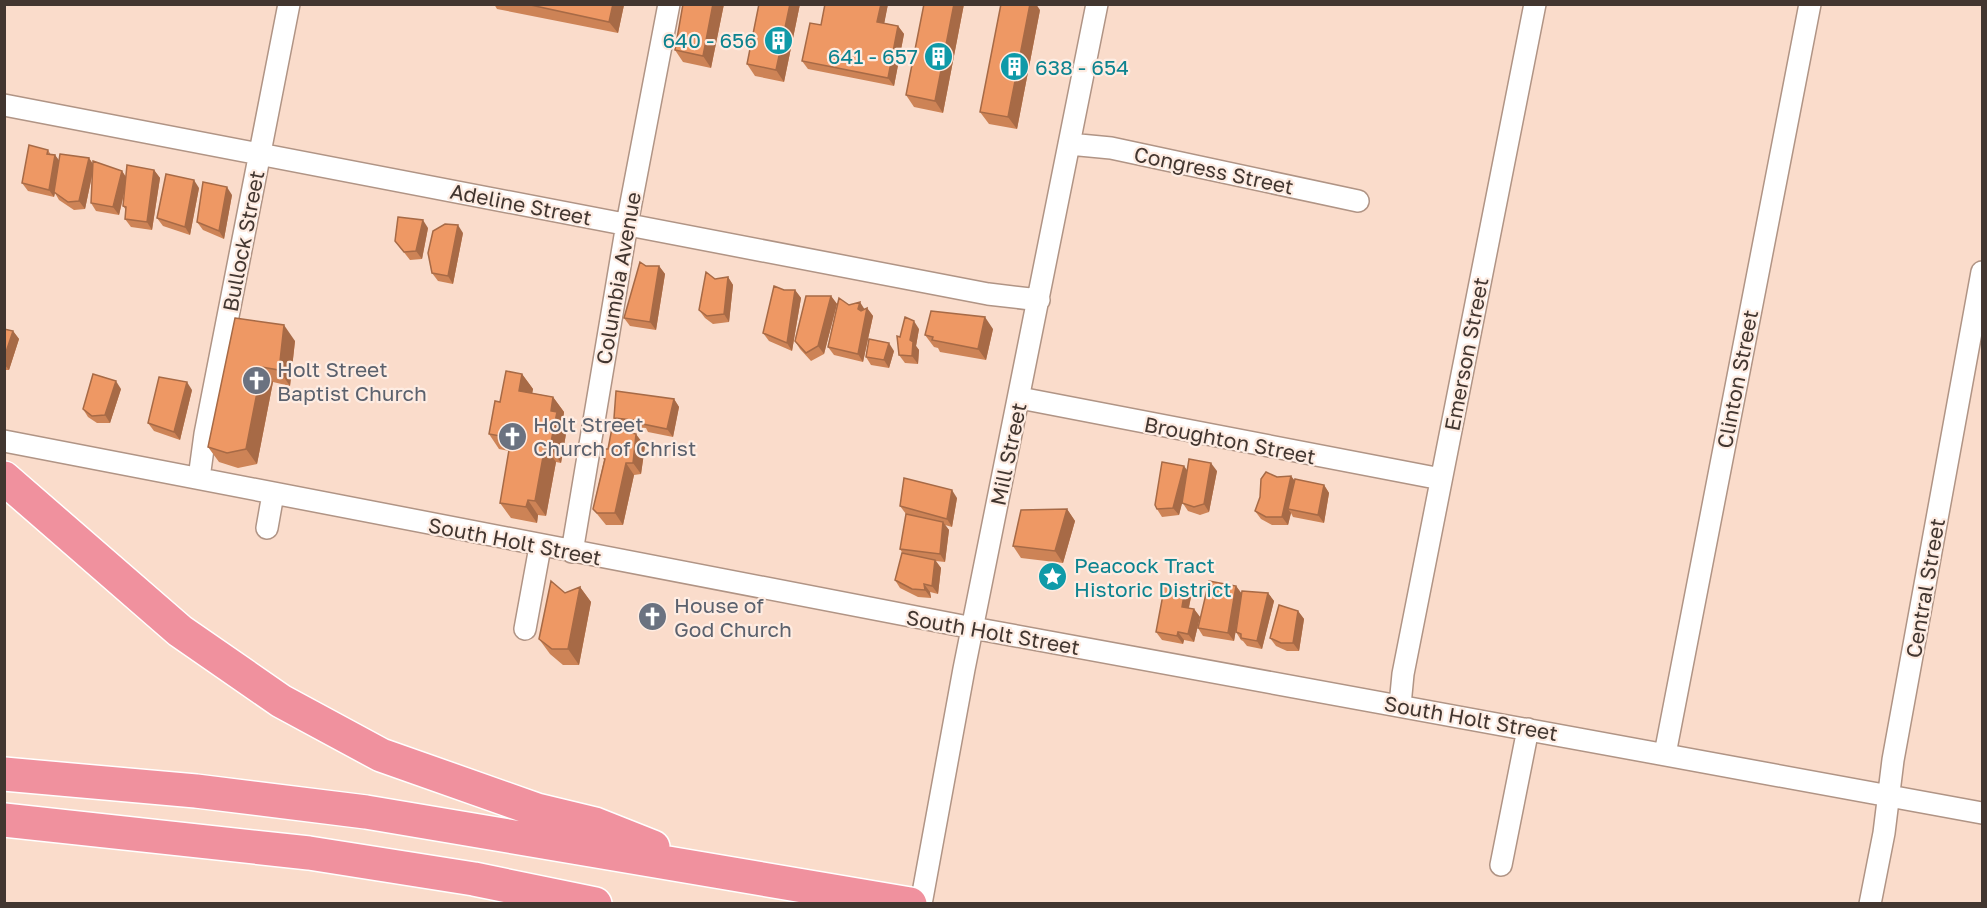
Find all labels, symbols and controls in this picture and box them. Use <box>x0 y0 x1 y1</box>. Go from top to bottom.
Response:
building icon: 640 - 656 <box>762 24 794 56</box>
place label: 640 - 656 <box>662 27 757 53</box>
building icon: 641 - 657 <box>923 40 955 72</box>
place label: 641 - 657 <box>828 43 918 69</box>
building icon: 638 - 654 <box>998 51 1030 83</box>
place label: 638 - 654 <box>1035 54 1129 80</box>
street label: Congress Street <box>1132 140 1296 200</box>
street label: Bullock Street <box>217 168 269 314</box>
street label: Adeline Street <box>448 178 594 230</box>
street label: Columbia Avenue <box>590 190 646 366</box>
street label: Emerson Street <box>1438 275 1494 433</box>
street label: Clinton Street <box>1711 307 1763 451</box>
place label: Holt Street Baptist Church <box>277 356 427 406</box>
church icon: Holt Street Baptist Church <box>240 365 272 397</box>
street label: Mill Street <box>984 400 1032 508</box>
place label: Holt Street Church of Christ <box>533 411 696 461</box>
street label: Broughton Street <box>1142 411 1318 469</box>
church icon: Holt Street Church of Christ <box>496 420 528 452</box>
street label: South Holt Street <box>426 511 604 571</box>
street label: Central Street <box>1900 516 1950 660</box>
place label: Peacock Tract Historic District <box>1074 552 1232 602</box>
place icon: Peacock Tract Historic District <box>1037 561 1069 593</box>
place label: House of God Church <box>674 592 792 642</box>
church icon: House of God Church <box>637 601 669 633</box>
street label: South Holt Street <box>904 604 1082 660</box>
street label: South Holt Street <box>1382 690 1560 746</box>

